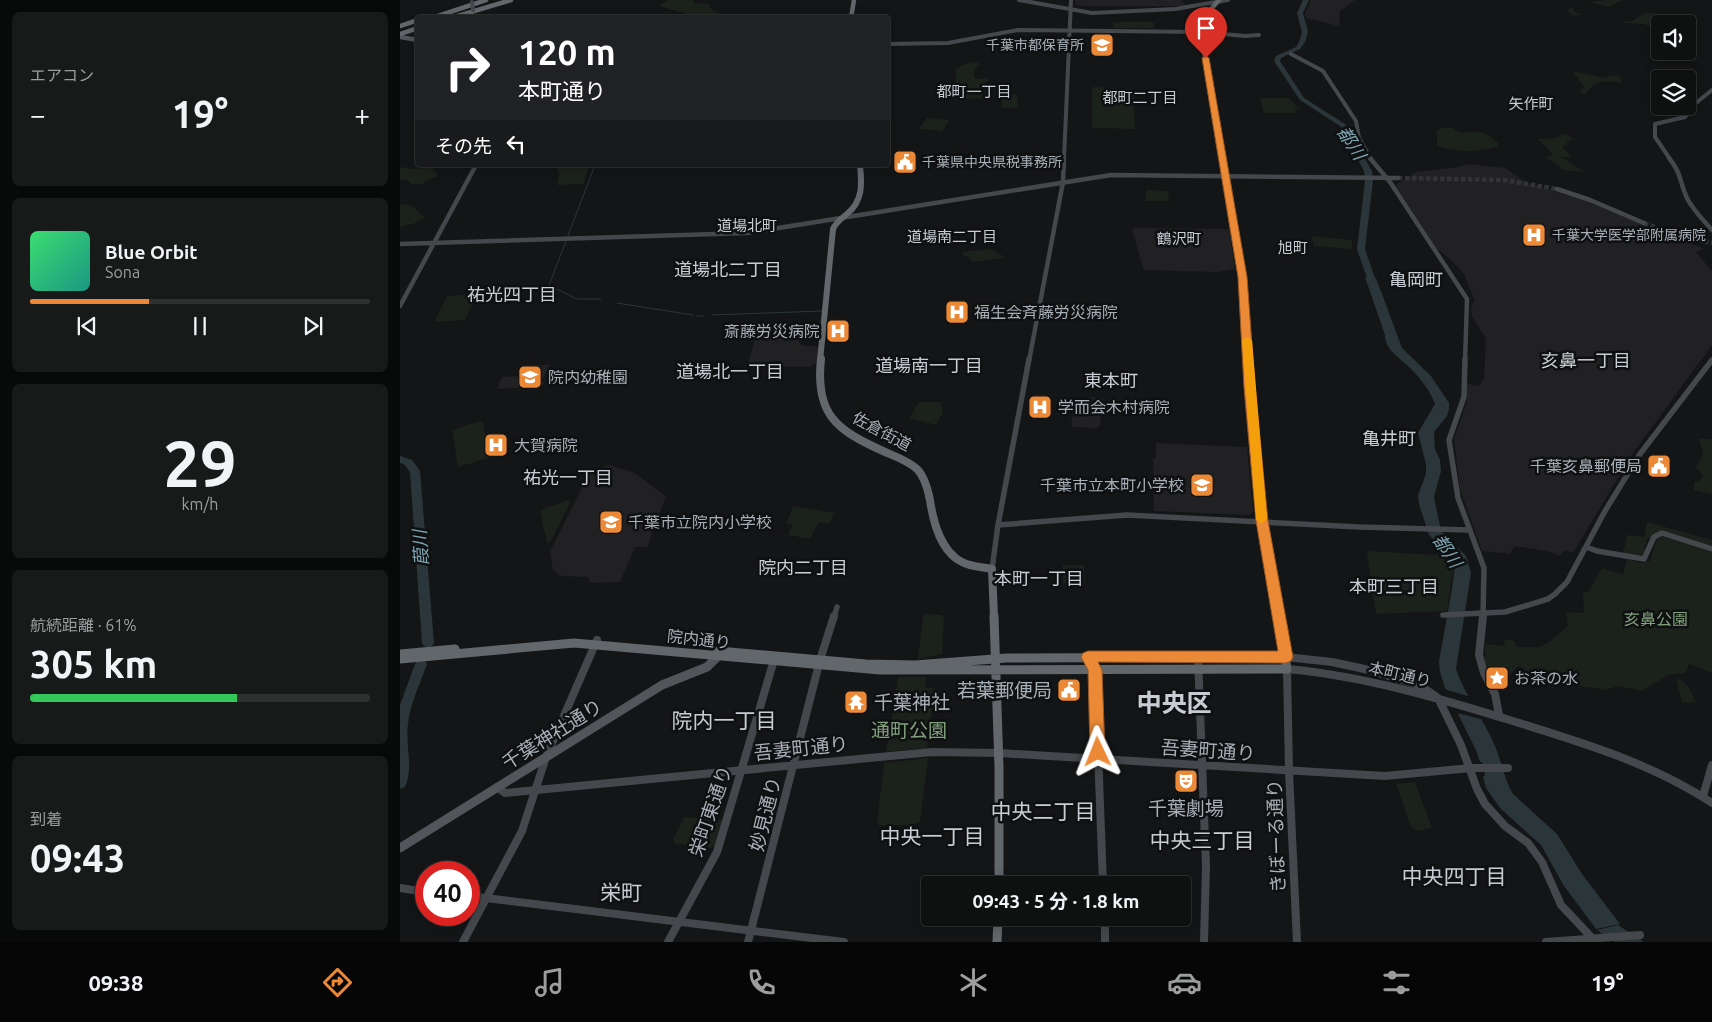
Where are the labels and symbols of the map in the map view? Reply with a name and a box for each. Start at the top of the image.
pin [1185,7,1227,58]
school or university icon: 千葉市都保育所 [1089,32,1115,58]
place label: 千葉市都保育所 [986,37,1084,53]
district label: 都町一丁目 [936,83,1012,100]
district label: 都町二丁目 [1102,89,1178,106]
district label: 矢作町 [1508,95,1554,112]
water label: 都川 [1334,122,1371,165]
public building icon: 千葉県中央県税事務所 [892,149,918,175]
place label: 千葉県中央県税事務所 [922,154,1062,170]
district label: 道場北町 [717,217,777,234]
hospital icon: 千葉大学医学部附属病院 [1521,222,1547,248]
place label: 千葉大学医学部附属病院 [1552,227,1706,243]
district label: 道場南二丁目 [907,228,997,245]
district label: 鶴沢町 [1156,230,1202,247]
district label: 旭町 [1278,239,1308,256]
district label: 道場北二丁目 [674,259,782,279]
district label: 亀岡町 [1389,269,1443,289]
district label: 祐光四丁目 [467,284,557,304]
hospital icon: 福生会斉藤労災病院 [944,299,970,325]
place label: 福生会斉藤労災病院 [974,303,1118,321]
hospital icon: 斎藤労災病院 [825,318,851,344]
place label: 斎藤労災病院 [724,322,820,340]
district label: 亥鼻一丁目 [1541,350,1631,370]
district label: 道場南一丁目 [875,355,983,375]
district label: 道場北一丁目 [676,361,784,381]
school or university icon: 院内幼稚園 [517,364,543,390]
place label: 院内幼稚園 [548,368,628,386]
district label: 東本町 [1084,370,1138,390]
hospital icon: 学而会木村病院 [1027,394,1053,420]
place label: 学而会木村病院 [1058,398,1170,416]
street label: 佐倉街道 [850,408,914,454]
district label: 亀井町 [1362,428,1416,448]
hospital icon: 大賀病院 [483,432,509,458]
place label: 大賀病院 [514,436,578,454]
public building icon: 千葉亥鼻郵便局 [1646,453,1672,479]
place label: 千葉亥鼻郵便局 [1530,457,1642,475]
district label: 祐光一丁目 [523,467,613,487]
school or university icon: 千葉市立本町小学校 [1189,472,1215,498]
place label: 千葉市立本町小学校 [1040,476,1184,494]
school or university icon: 千葉市立院内小学校 [598,509,624,535]
place label: 千葉市立院内小学校 [628,513,772,531]
water label: 葭川 [409,527,431,567]
water label: 都川 [1429,530,1467,573]
district label: 院内二丁目 [758,557,848,577]
district label: 本町一丁目 [994,568,1084,588]
district label: 本町三丁目 [1349,576,1439,596]
park label: 亥鼻公園 [1624,610,1688,628]
street label: 院内通り [666,627,732,651]
street label: 本町通り [1367,658,1433,690]
place icon: お茶の水 [1484,665,1510,691]
place label: お茶の水 [1514,669,1578,687]
public building icon: 若葉郵便局 [1056,677,1082,703]
place label: 若葉郵便局 [957,679,1052,701]
temple icon: 千葉神社 [843,689,869,715]
district label: 中央区 [1136,689,1212,717]
place label: 千葉神社 [874,691,950,713]
street label: 千葉神社通り [498,694,606,774]
district label: 院内一丁目 [672,708,777,732]
park label: 通町公園 [871,719,947,741]
position arrow [1071,725,1123,777]
street label: 吾妻町通り [753,732,849,764]
street label: 吾妻町通り [1160,736,1256,764]
street label: 栄町東通り [684,762,736,860]
theatre icon: 千葉劇場 [1173,768,1199,794]
street label: 妙見通り [745,774,785,854]
street label: きぼーる通り [1263,779,1289,893]
place label: 千葉劇場 [1148,797,1224,819]
district label: 中央二丁目 [991,799,1096,823]
district label: 中央一丁目 [880,824,985,848]
district label: 中央三丁目 [1150,828,1255,852]
speed limit sign: 40 [415,861,480,926]
district label: 中央四丁目 [1402,864,1507,888]
district label: 栄町 [600,880,642,904]

